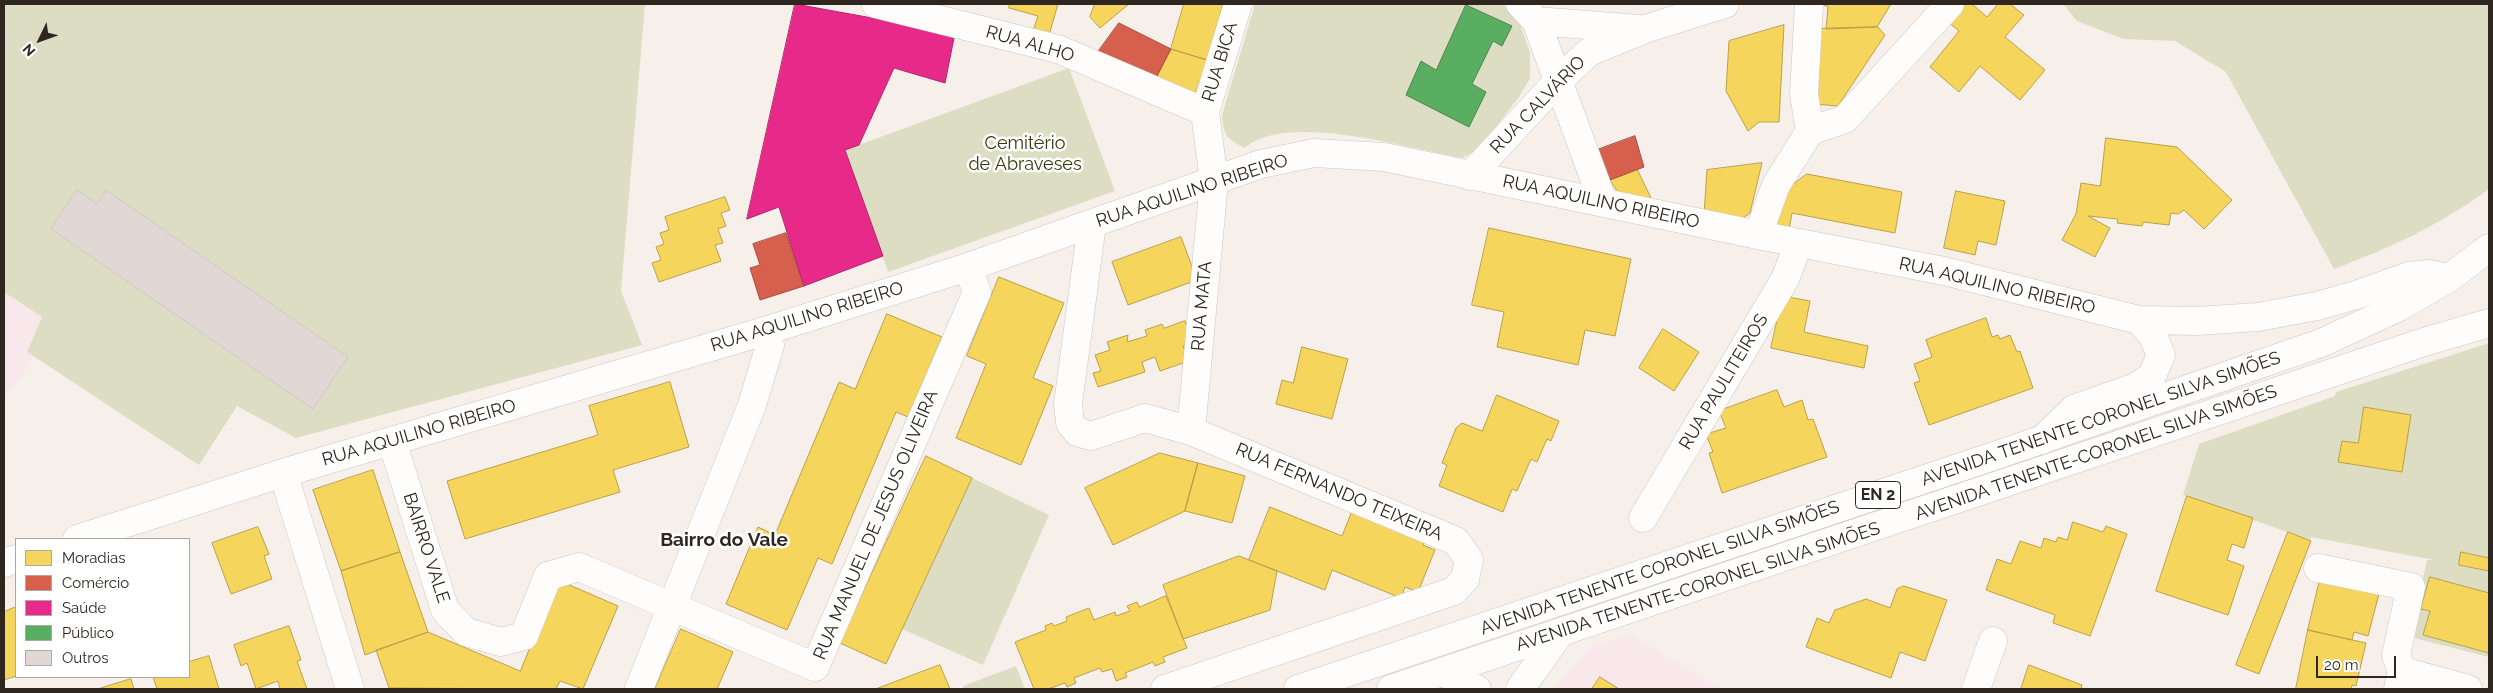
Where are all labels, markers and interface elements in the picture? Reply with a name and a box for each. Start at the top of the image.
north arrow [15,15,65,65]
street label: RUA BICA [1198,19,1242,105]
street label: RUA ALHO [983,21,1077,67]
text: N [19,41,38,59]
street label: RUA CALVÁRIO [1486,52,1590,158]
park label: Cemitério de Abraveses [968,133,1082,176]
street label: RUA AQUILINO RIBEIRO [1093,150,1291,232]
street label: RUA AQUILINO RIBEIRO [1501,171,1701,233]
street label: RUA AQUILINO RIBEIRO [1897,253,2097,319]
street label: RUA MATA [1187,260,1217,352]
street label: RUA AQUILINO RIBEIRO [708,277,906,357]
street label: RUA PAULITEIROS [1675,310,1773,454]
street label: AVENIDA TENENTE CORONEL SILVA SIMÕES [1919,347,2283,491]
street label: AVENIDA TENENTE-CORONEL SILVA SIMÕES [1912,381,2280,525]
street label: RUA MANUEL DE JESUS OLIVEIRA [809,387,943,663]
street label: RUA AQUILINO RIBEIRO [320,395,518,471]
street label: RUA FERNANDO TEIXEIRA [1232,439,1446,545]
road number: EN 2 [1856,482,1900,508]
street label: BAIRRO VALE [398,490,454,606]
street label: AVENIDA TENENTE CORONEL SILVA SIMÕES [1478,496,1842,640]
street label: AVENIDA TENENTE-CORONEL SILVA SIMÕES [1513,518,1883,656]
district label: Bairro do Vale [660,529,788,551]
legend [15,538,190,678]
text: Moradias [62,549,125,567]
text: Comércio [62,574,129,592]
text: Saúde [62,599,106,617]
text: Público [62,624,114,642]
scale bar [2318,646,2398,678]
text: Outros [62,649,108,667]
text: 20 m [2324,656,2359,674]

